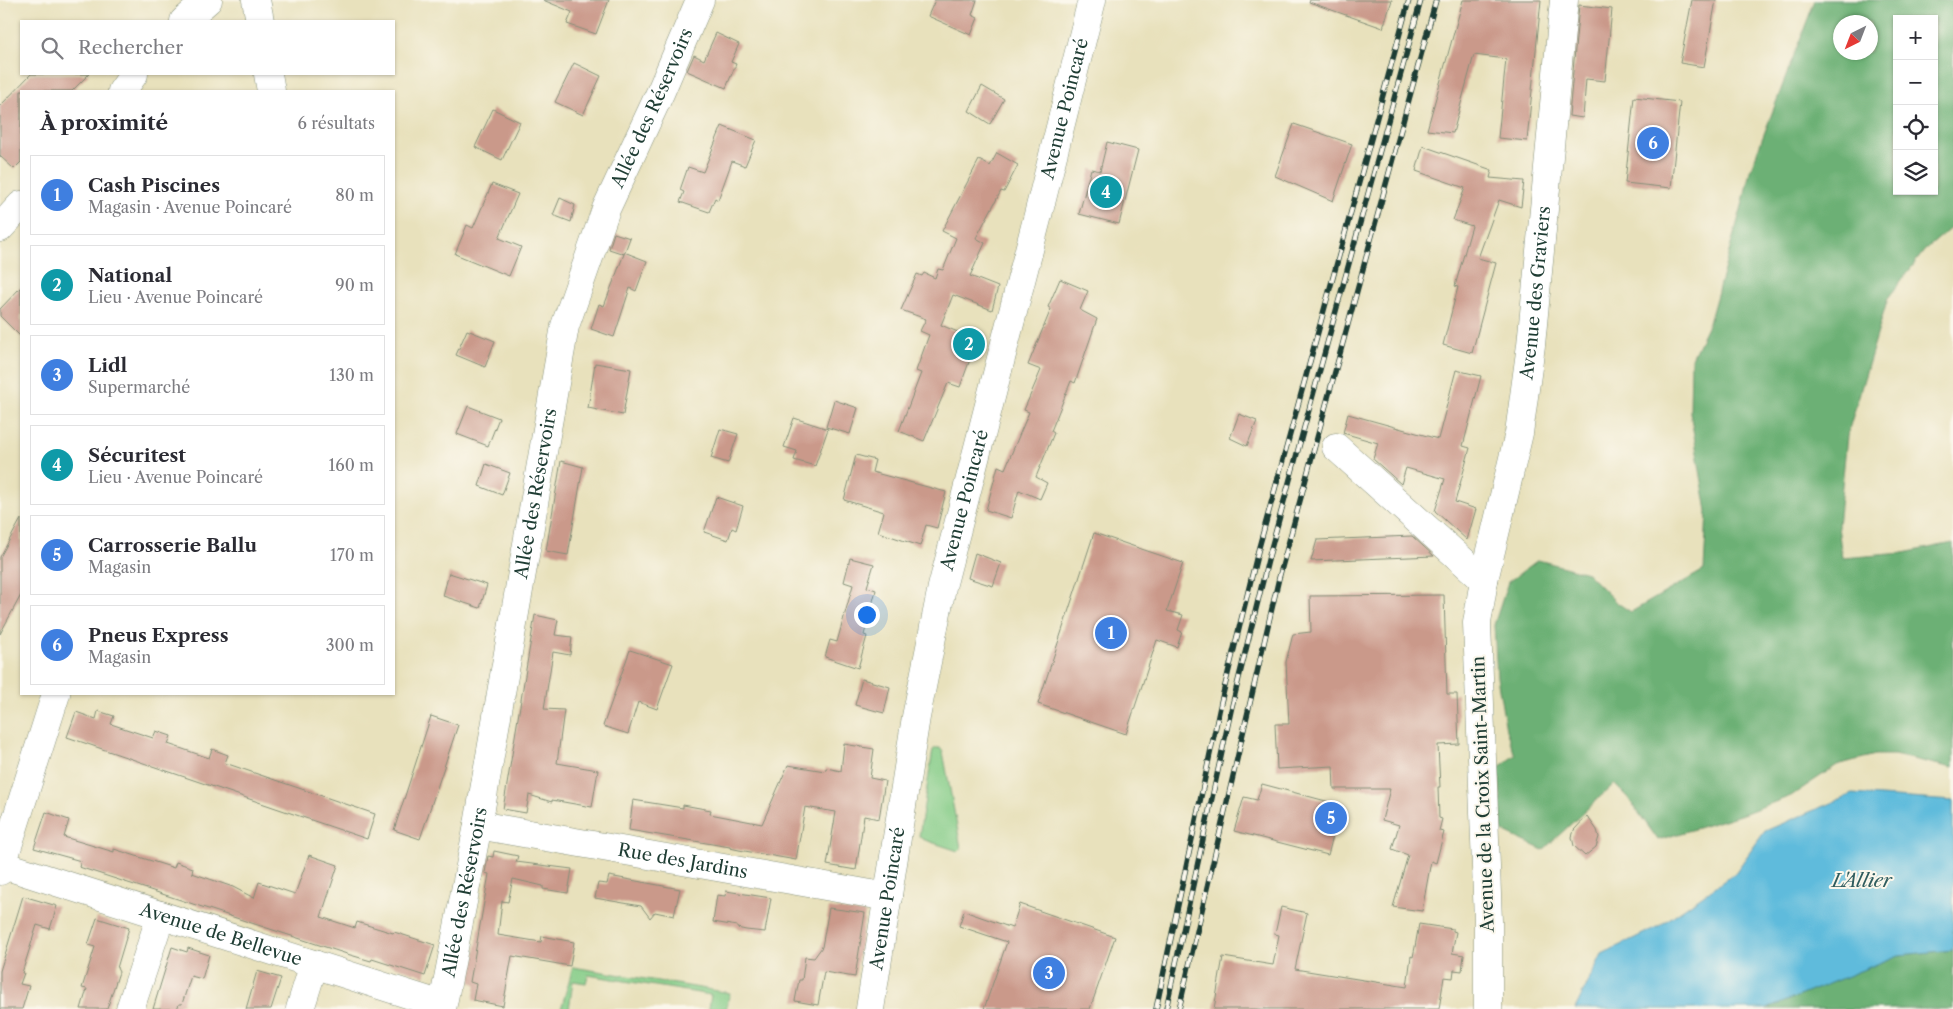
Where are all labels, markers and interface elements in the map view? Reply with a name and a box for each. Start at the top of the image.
north arrow [1833,15,1878,60]
map controls [1893,15,1938,195]
button: + [1893,15,1938,60]
search box [20,20,395,75]
street label: Allée des Réservoirs [606,25,698,192]
icon: search [38,34,66,62]
text: Rechercher [78,36,183,59]
street label: Avenue Poincaré [1036,36,1093,182]
button: − [1893,60,1938,105]
button: locate [1893,105,1938,150]
text: À proximité [40,110,168,135]
text: 6 résultats [298,113,375,133]
pin: 6 [1637,124,1669,162]
button: layers [1893,150,1938,195]
pin: 4 [1090,173,1122,211]
text: Cash Piscines [88,174,220,197]
text: 1 [53,185,61,205]
text: 80 m [335,185,374,205]
text: Magasin · Avenue Poincaré [88,197,292,217]
street label: Avenue des Graviers [1515,205,1555,382]
text: National [88,264,172,287]
text: 2 [52,275,62,295]
text: 90 m [335,275,374,295]
text: Lieu · Avenue Poincaré [88,287,263,307]
pin: 2 [953,325,985,363]
text: Lidl [88,354,127,377]
text: 3 [52,365,62,385]
text: 130 m [329,365,374,385]
text: Supermarché [88,377,190,397]
street label: Allée des Réservoirs [510,407,561,581]
street label: Avenue Poincaré [935,427,993,574]
text: Sécuritest [88,444,186,467]
text: 4 [52,455,62,475]
text: 160 m [329,455,374,475]
text: Lieu · Avenue Poincaré [88,467,263,487]
text: Carrosserie Ballu [88,534,257,557]
text: 5 [53,545,61,565]
text: 170 m [330,545,374,565]
text: Magasin [88,557,151,577]
your location [854,602,880,628]
pin: 1 [1095,614,1127,652]
text: Pneus Express [88,624,228,647]
text: 6 [52,635,62,655]
text: 300 m [326,635,374,655]
text: Magasin [88,647,151,667]
street label: Avenue de la Croix Saint-Martin [1467,655,1499,934]
pin: 5 [1315,799,1347,837]
street label: Allée des Réservoirs [437,806,492,980]
street label: Avenue Poincaré [865,825,910,972]
street label: Rue des Jardins [616,839,750,883]
water label: L'Allier [1830,869,1893,892]
street label: Avenue de Bellevue [136,898,305,971]
pin: 3 [1033,954,1065,992]

